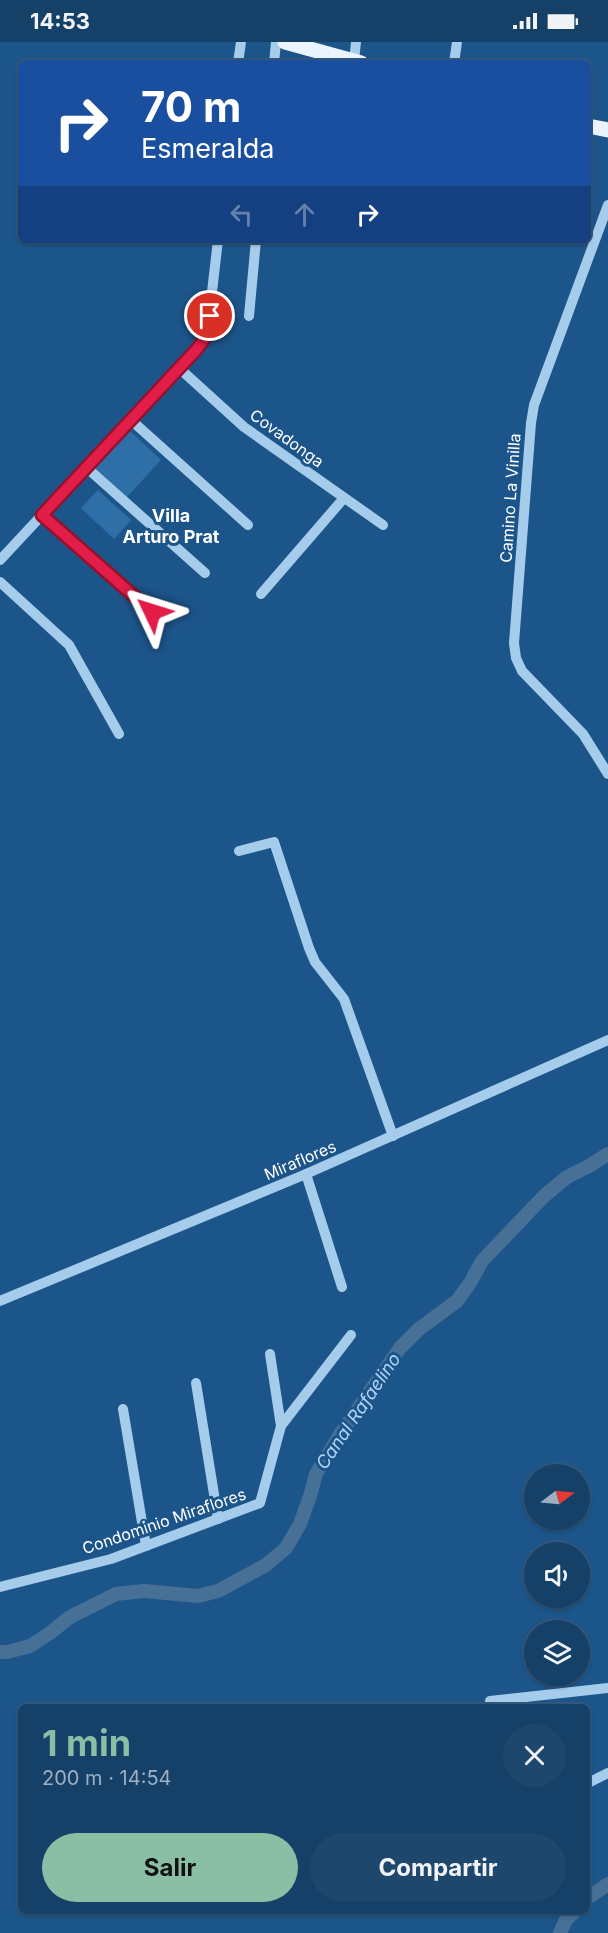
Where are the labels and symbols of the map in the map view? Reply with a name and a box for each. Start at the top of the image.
pin [184,290,235,341]
street label: Covadonga [246,404,328,472]
street label: Camino La Vinilla [496,433,524,563]
district label: Villa Arturo Prat [123,505,220,547]
position arrow [120,580,184,644]
street label: Miraflores [261,1136,339,1184]
water label: Canal Rafaelino [311,1349,405,1473]
north arrow [524,1464,590,1530]
street label: Condominio Miraflores [80,1484,248,1558]

